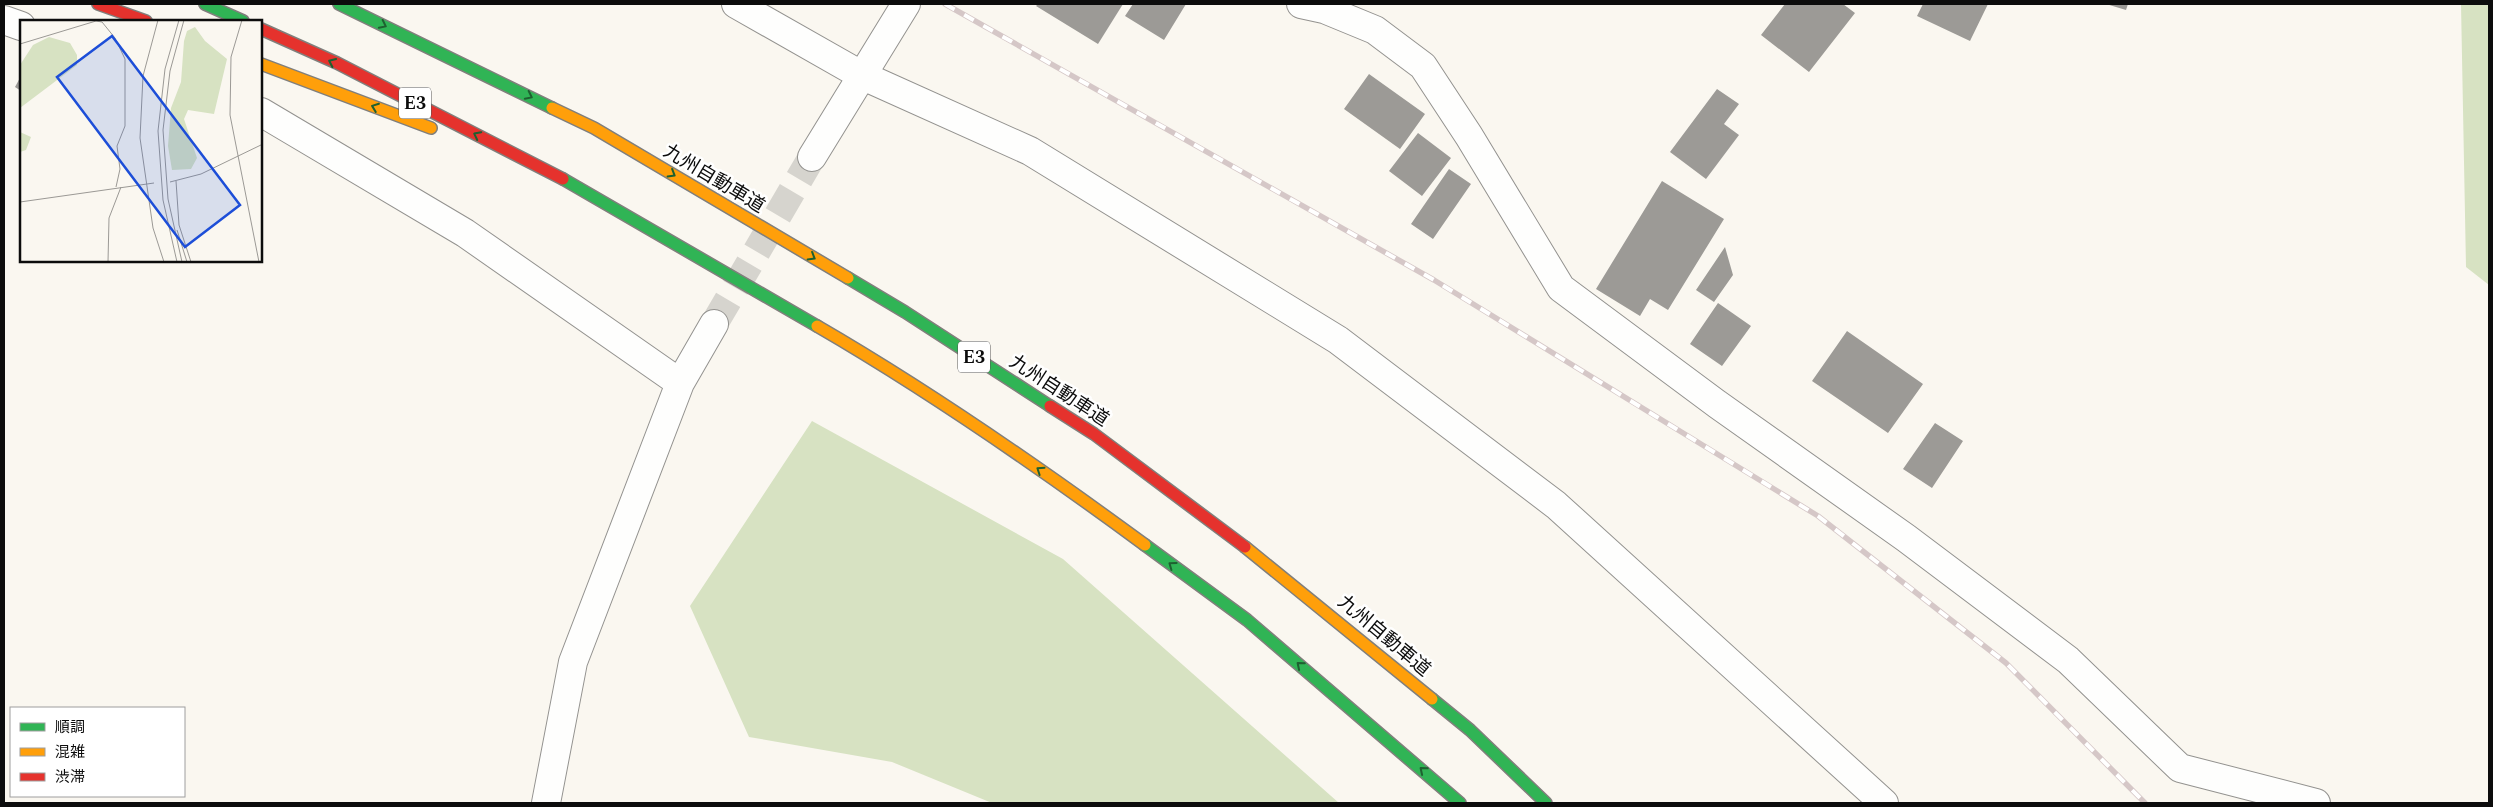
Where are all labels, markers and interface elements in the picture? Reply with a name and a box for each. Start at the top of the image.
one-way arrow [378,19,387,29]
inset map [20,20,262,262]
one-way arrow [328,57,337,68]
road number: E3 [399,88,431,119]
one-way arrow [524,90,533,101]
one-way arrow [371,103,380,113]
one-way arrow [474,131,483,141]
street label: 九州自動車道 [658,137,770,221]
one-way arrow [666,168,675,178]
one-way arrow [806,250,815,260]
road number: E3 [958,342,990,372]
street label: 九州自動車道 [1003,348,1115,434]
one-way arrow [1036,467,1046,476]
one-way arrow [1168,562,1178,571]
street label: 九州自動車道 [1331,588,1437,684]
one-way arrow [1296,662,1305,671]
legend [10,707,185,797]
text: 順調 [55,716,85,739]
text: 混雑 [55,741,85,764]
text: 渋滞 [55,766,85,789]
one-way arrow [1420,767,1429,776]

